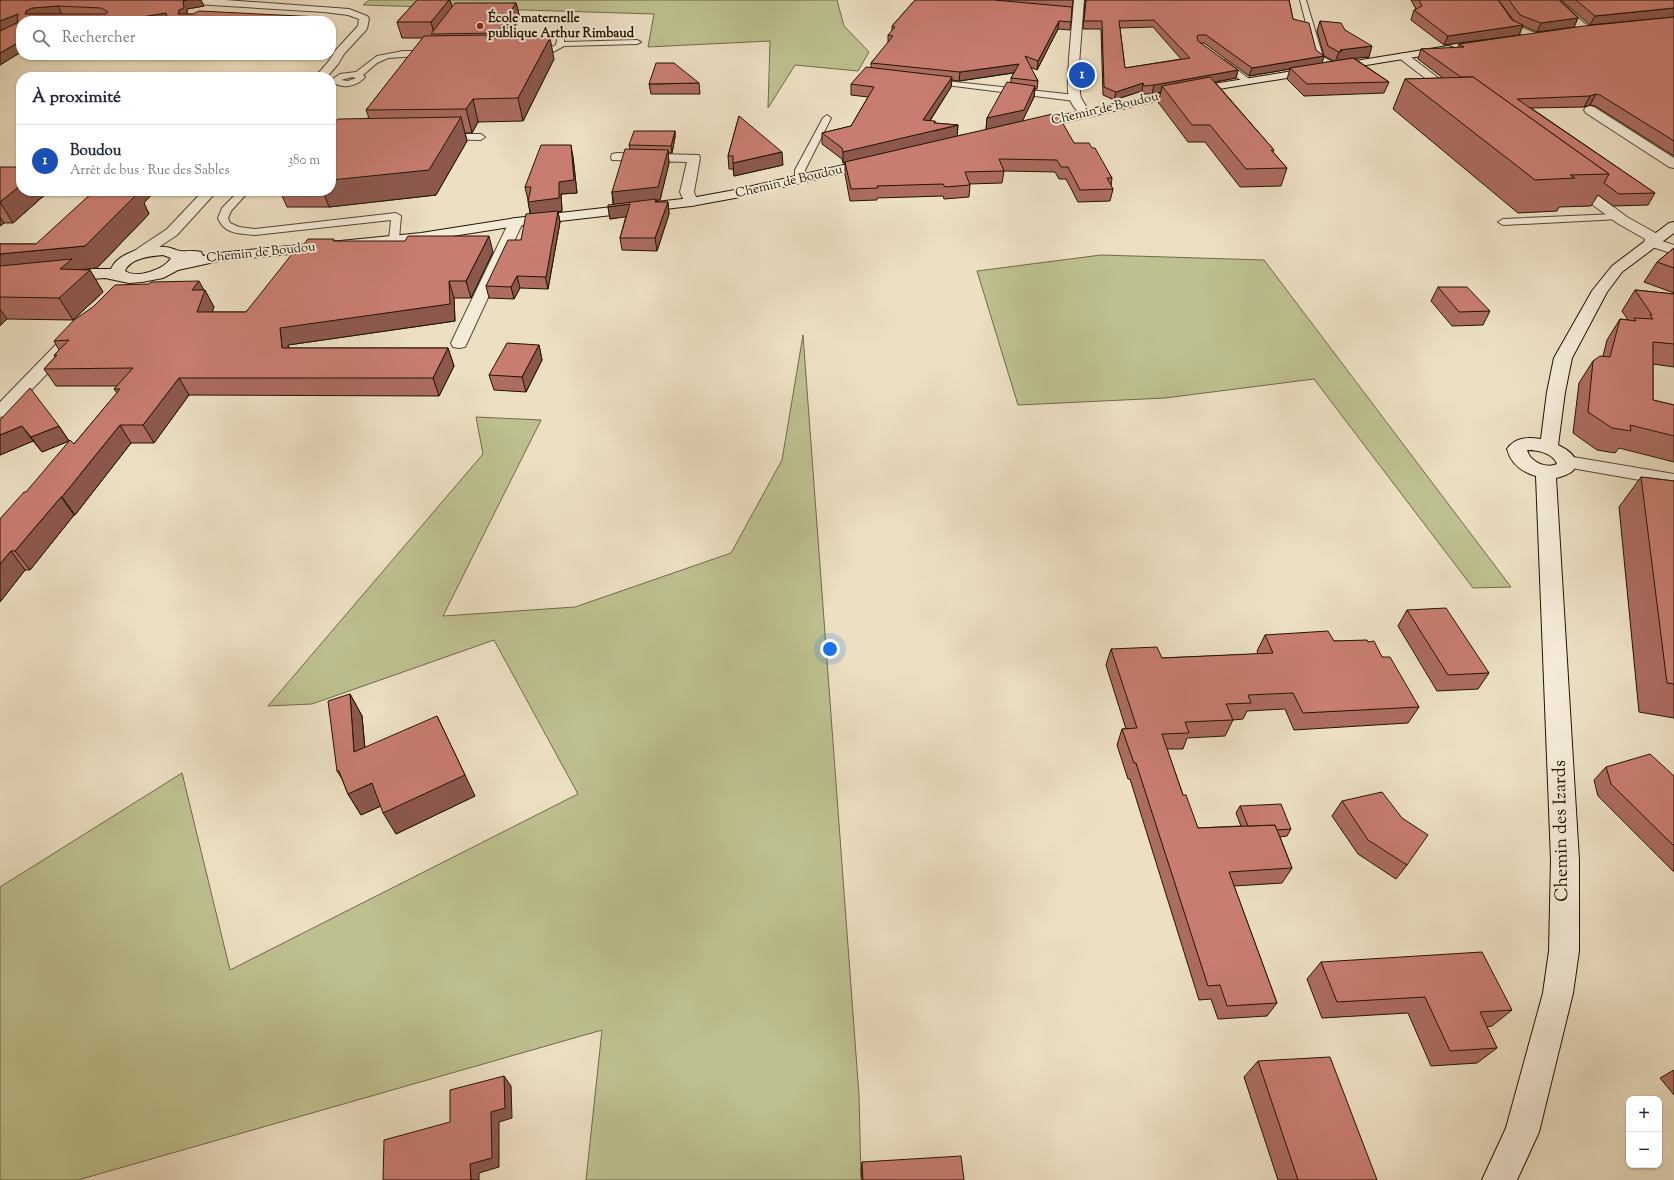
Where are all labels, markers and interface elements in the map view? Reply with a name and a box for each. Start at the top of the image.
place label: École maternelle publique Arthur Rimbaud [488,8,635,43]
search box [16,16,336,60]
marker: École maternelle publique Arthur Rimbaud [475,21,485,31]
icon: search [30,27,52,49]
text: Rechercher [62,28,135,49]
pin: 1 [1069,60,1095,90]
text: À proximité [32,86,121,110]
street label: Chemin de Boudou [1050,88,1161,130]
text: Boudou [70,141,121,162]
text: 1 [43,152,47,170]
text: 380 m [288,152,320,170]
street label: Chemin de Boudou [734,161,845,203]
text: Arrêt de bus · Rue des Sables [70,162,230,180]
street label: Chemin de Boudou [206,238,317,268]
your location [820,639,840,659]
street label: Chemin des Izards [1548,760,1576,902]
map controls [1626,1096,1662,1168]
button: + [1626,1096,1662,1132]
button: − [1626,1132,1662,1168]

